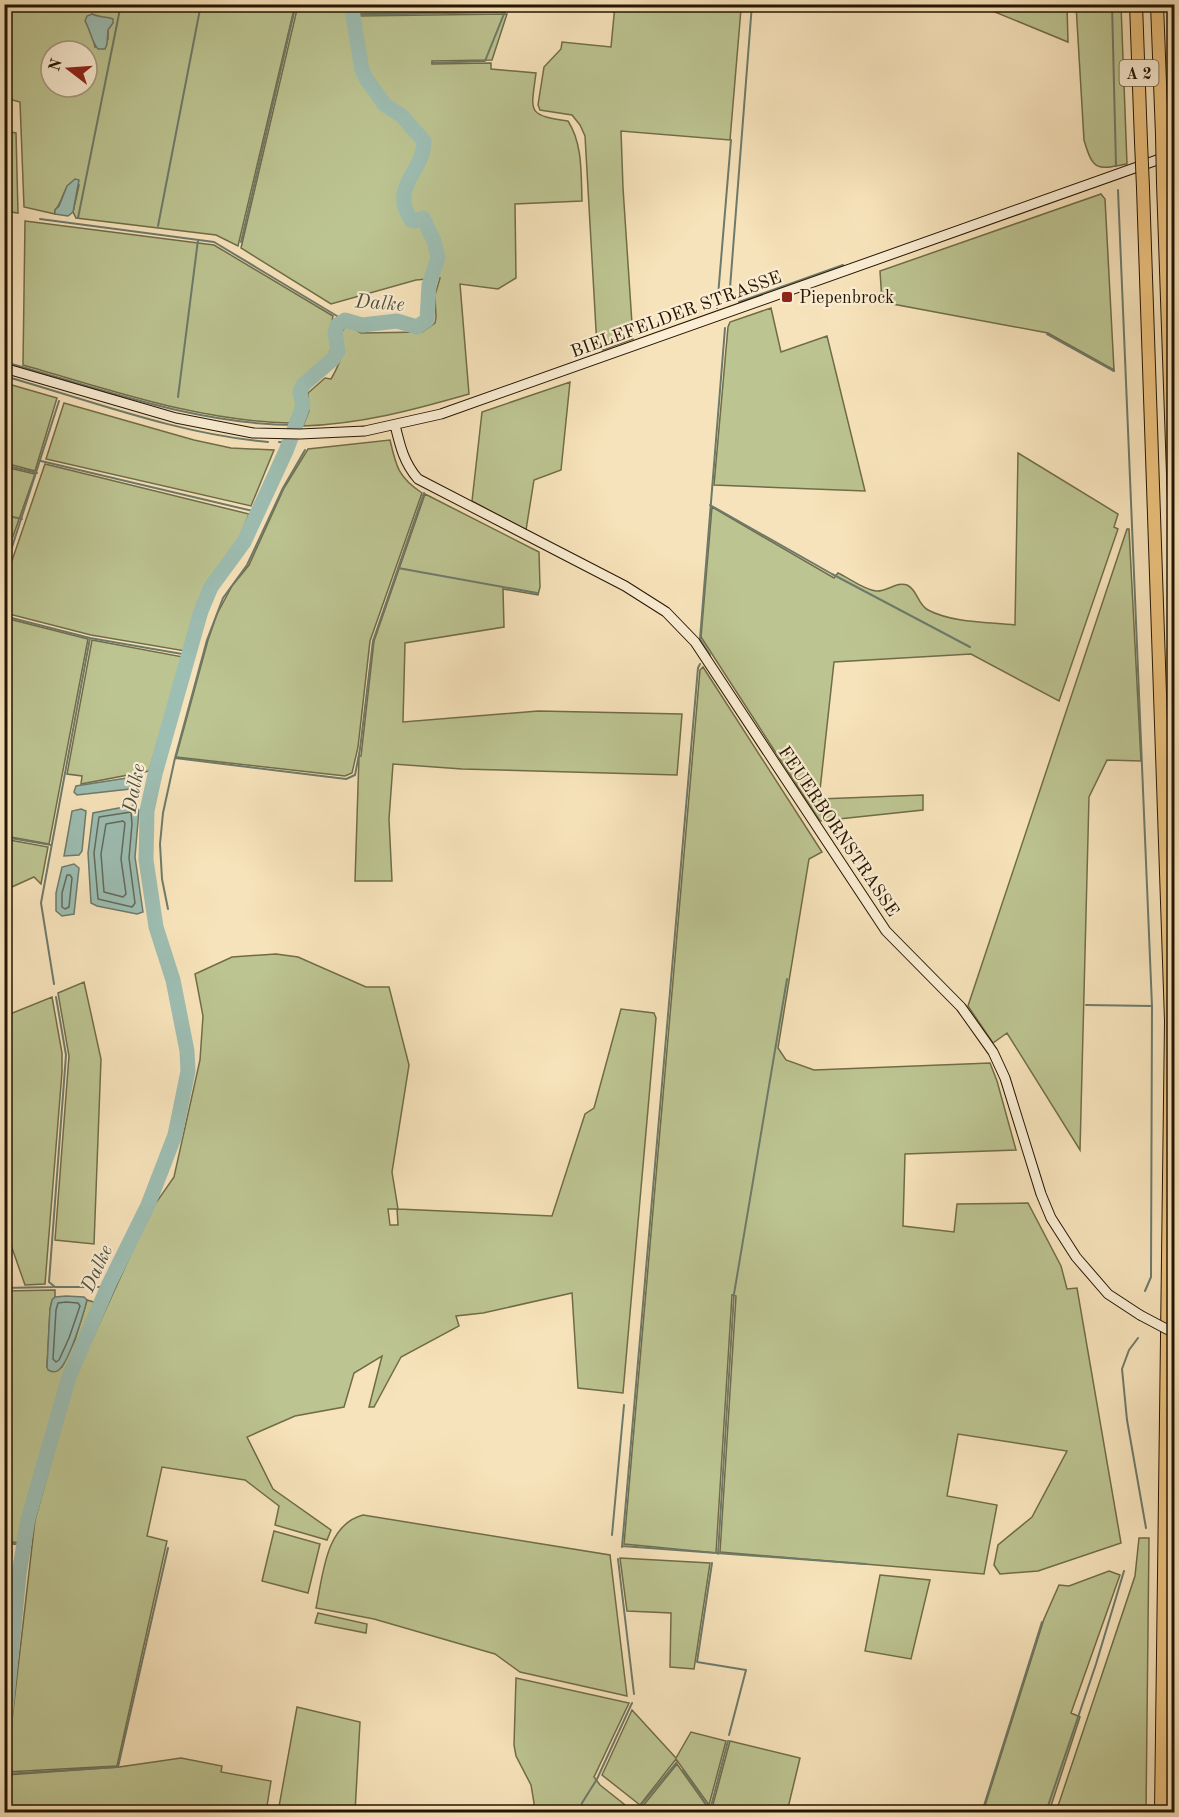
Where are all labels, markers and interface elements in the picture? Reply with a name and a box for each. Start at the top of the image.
north arrow [39,39,99,99]
text: N [47,56,66,73]
road number: A 2 [1120,60,1158,86]
street label: BIELEFELDER STRASSE [569,268,784,362]
place label: Piepenbrock [799,289,894,307]
marker: Piepenbrock [780,290,794,304]
water label: Dalke [353,292,405,316]
street label: FEUERBORNSTRASSE [774,743,902,920]
water label: Dalke [120,762,150,816]
water label: Dalke [78,1242,117,1296]

